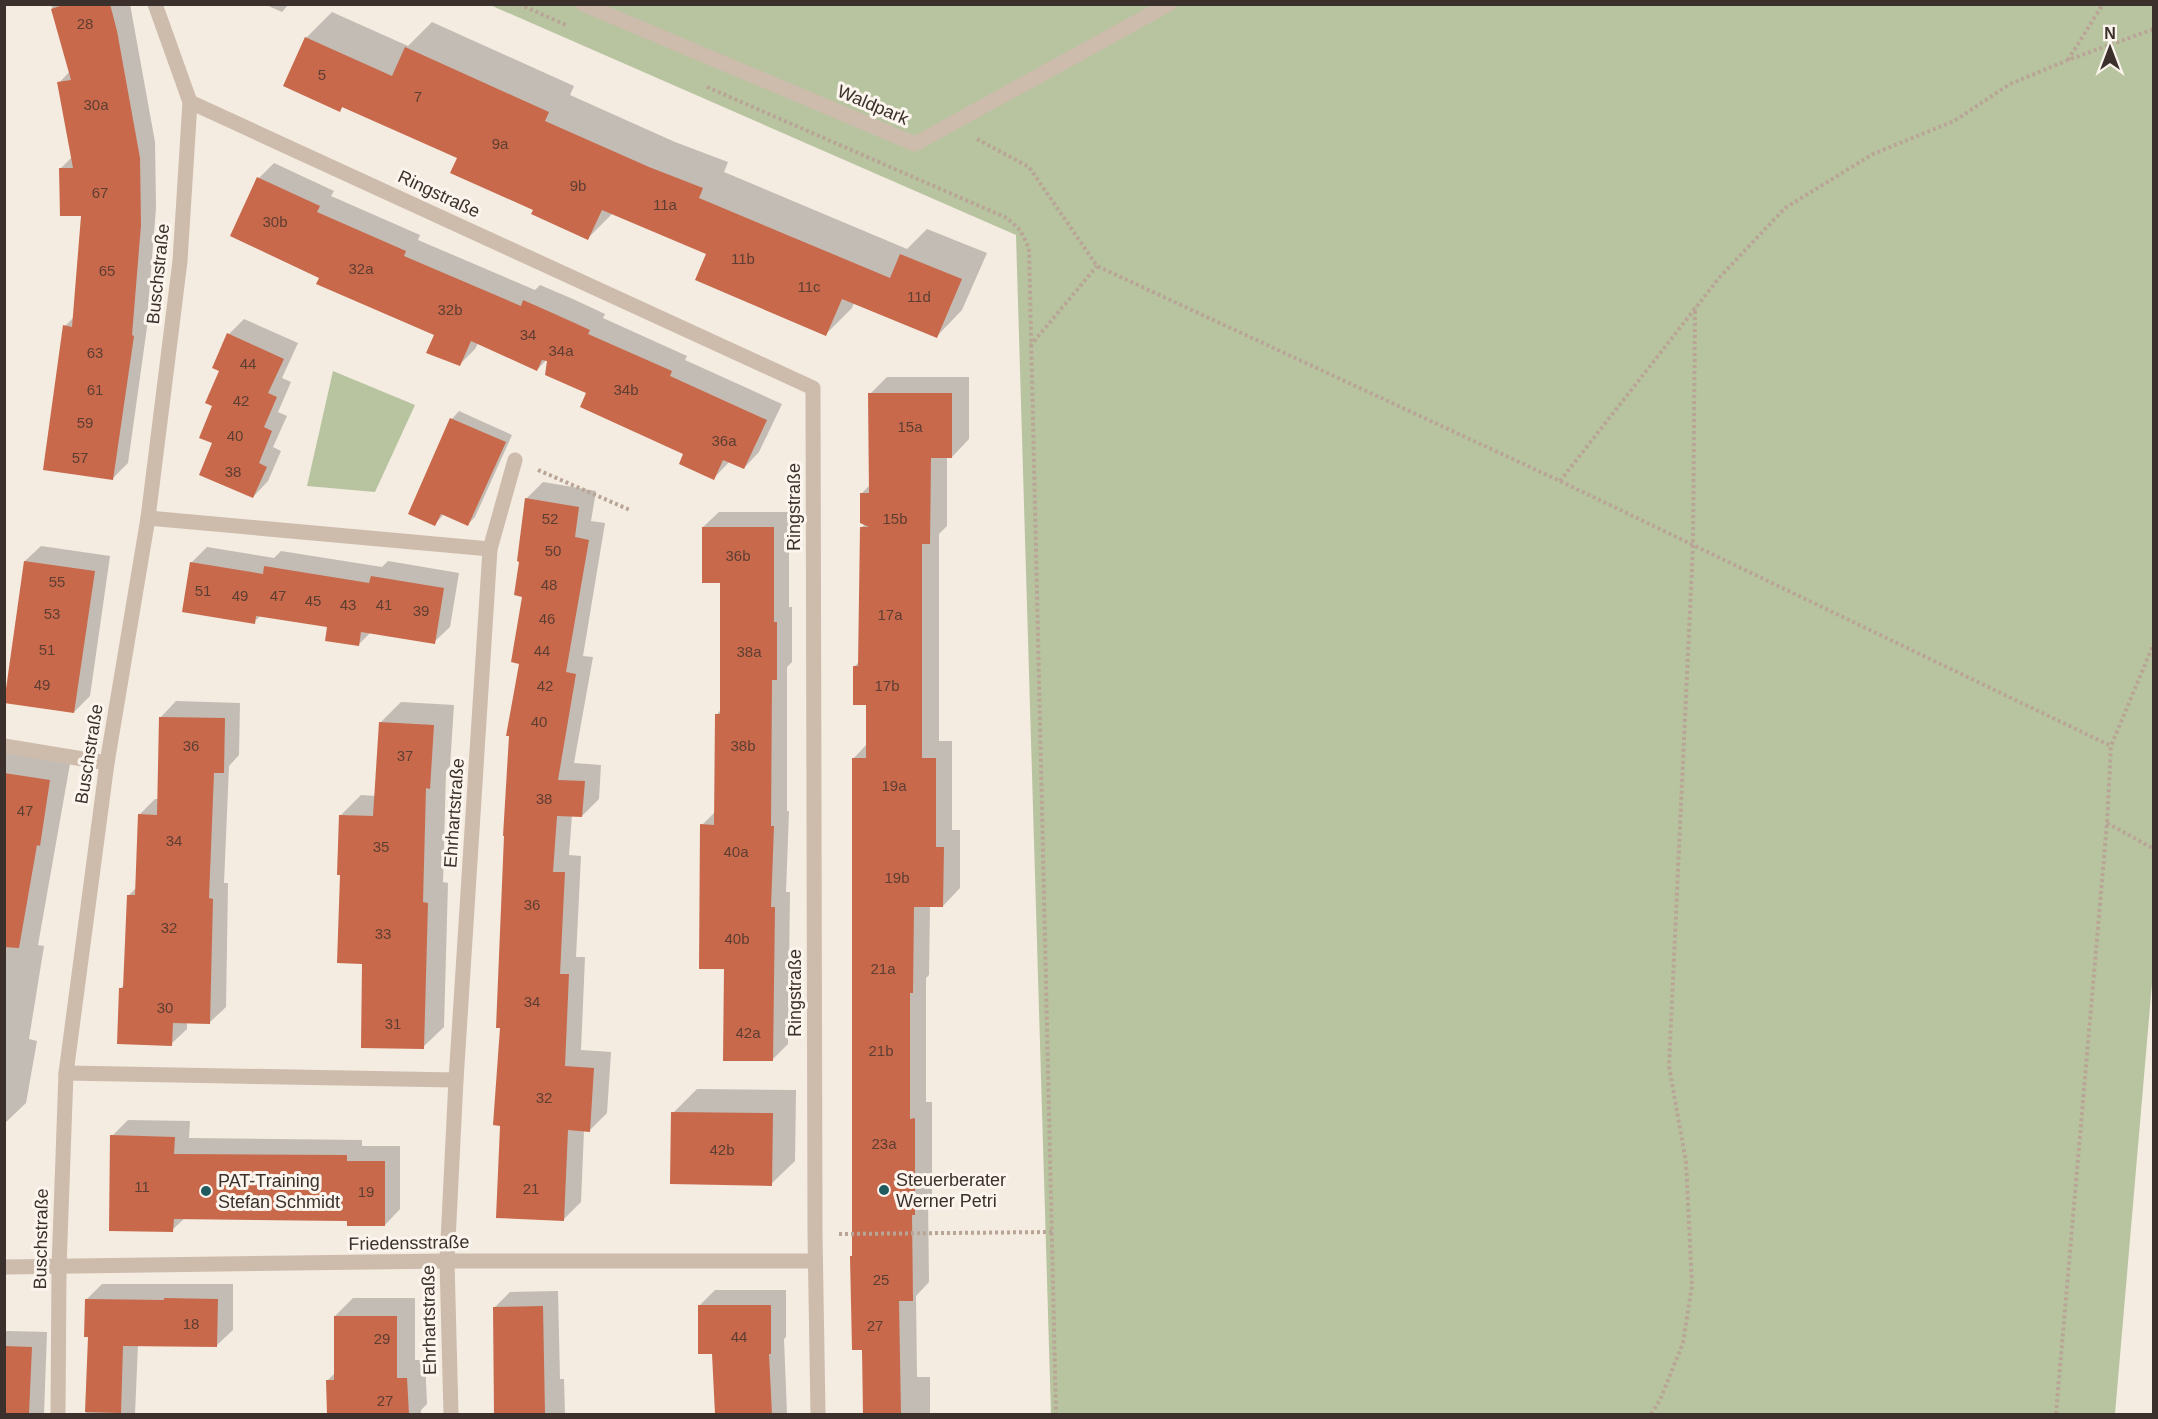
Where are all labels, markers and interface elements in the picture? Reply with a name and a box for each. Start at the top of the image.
house number: 28 [77,15,93,32]
north arrow [2080,18,2140,78]
text: N [2104,25,2116,42]
house number: 5 [318,66,326,83]
street label: Waldpark [834,81,913,129]
house number: 7 [414,88,422,105]
house number: 30a [83,96,109,113]
house number: 9a [492,135,509,152]
street label: Ringstraße [395,166,483,222]
house number: 9b [570,177,586,194]
house number: 67 [92,184,108,201]
house number: 11a [653,196,678,213]
house number: 30b [262,213,288,230]
street label: Buschstraße [143,223,173,325]
house number: 11b [731,250,755,267]
house number: 32a [348,260,374,277]
house number: 65 [99,262,115,279]
house number: 11c [797,278,821,295]
house number: 11d [907,288,931,305]
house number: 32b [437,301,463,318]
house number: 34 [520,326,536,343]
house number: 34a [548,342,574,359]
house number: 63 [87,344,103,361]
house number: 44 [240,355,256,372]
house number: 61 [87,381,103,398]
house number: 34b [613,381,639,398]
house number: 42 [233,392,249,409]
house number: 59 [77,414,93,431]
house number: 15a [897,418,923,435]
house number: 40 [227,427,243,444]
house number: 36a [711,432,737,449]
house number: 57 [72,449,88,466]
house number: 38 [225,463,241,480]
street label: Ringstraße [784,463,804,551]
house number: 52 [542,510,558,527]
house number: 15b [882,510,908,527]
house number: 50 [545,542,561,559]
house number: 36b [725,547,751,564]
house number: 55 [49,573,65,590]
house number: 48 [541,576,557,593]
house number: 51 [195,582,211,599]
house number: 49 [232,587,248,604]
house number: 47 [270,587,286,604]
house number: 45 [305,592,321,609]
house number: 43 [340,596,356,613]
house number: 41 [376,596,392,613]
house number: 39 [413,602,429,619]
house number: 53 [44,605,60,622]
house number: 17a [877,606,903,623]
house number: 46 [539,610,555,627]
house number: 51 [39,641,55,658]
house number: 44 [534,642,550,659]
house number: 38a [736,643,762,660]
house number: 49 [34,676,50,693]
house number: 42 [537,677,553,694]
house number: 17b [874,677,900,694]
street label: Buschstraße [71,703,107,805]
house number: 40 [531,713,547,730]
house number: 36 [183,737,199,754]
house number: 38b [730,737,756,754]
house number: 37 [397,747,413,764]
street label: Ehrhartstraße [440,757,468,869]
house number: 19a [881,777,907,794]
house number: 38 [536,790,552,807]
house number: 47 [17,802,33,819]
house number: 34 [166,832,182,849]
house number: 35 [373,838,389,855]
house number: 40a [723,843,749,860]
house number: 19b [884,869,910,886]
house number: 36 [524,896,540,913]
house number: 32 [161,919,177,936]
house number: 33 [375,925,391,942]
house number: 40b [724,930,750,947]
street label: Ringstraße [785,949,805,1037]
house number: 21a [870,960,896,977]
house number: 34 [524,993,540,1010]
house number: 30 [157,999,173,1016]
house number: 31 [385,1015,401,1032]
house number: 42a [735,1024,761,1041]
house number: 21b [868,1042,894,1059]
house number: 32 [536,1089,552,1106]
house number: 23a [871,1135,897,1152]
house number: 42b [709,1141,735,1158]
place label: Steuerberater Werner Petri [896,1170,1006,1211]
place label: PAT-Training Stefan Schmidt [218,1171,340,1212]
house number: 11 [134,1178,150,1195]
house number: 21 [523,1180,539,1197]
house number: 19 [358,1183,374,1200]
marker: Steuerberater Werner Petri [877,1183,891,1197]
marker: PAT-Training Stefan Schmidt [199,1184,213,1198]
street label: Buschstraße [30,1188,52,1290]
street label: Friedensstraße [348,1232,470,1254]
street label: Ehrhartstraße [418,1265,440,1375]
house number: 25 [873,1271,889,1288]
house number: 18 [183,1315,199,1332]
house number: 27 [867,1317,883,1334]
house number: 44 [731,1328,747,1345]
house number: 29 [374,1330,390,1347]
house number: 27 [377,1392,393,1409]

